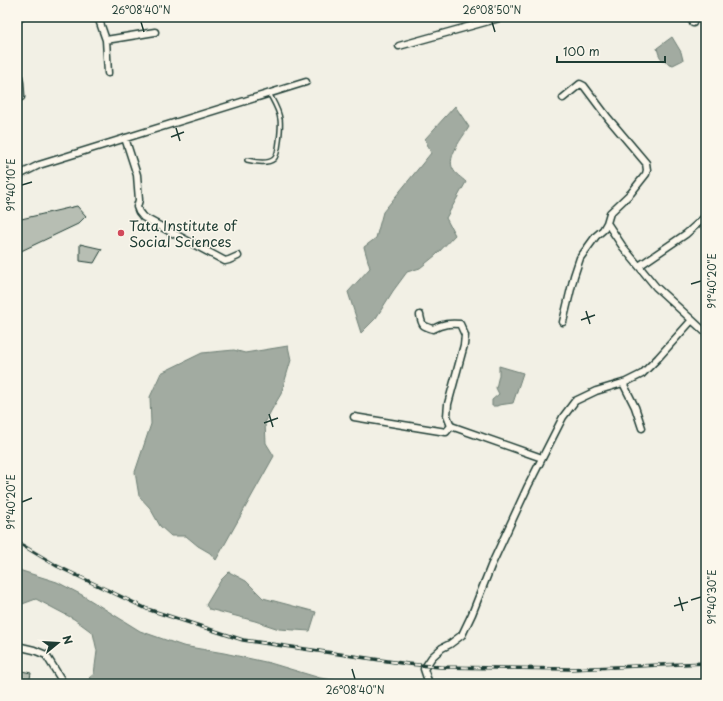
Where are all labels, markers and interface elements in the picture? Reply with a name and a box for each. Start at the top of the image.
text: 26°08'40"N [111,2,171,17]
text: 26°08'50"N [463,2,522,17]
scale bar [557,38,665,64]
text: 100 m [563,42,600,60]
text: 91°40'10"E [3,159,18,211]
place label: Tata Institute of Social Sciences [129,215,238,252]
marker: Tata Institute of Social Sciences [116,228,126,238]
text: 91°40'20"E [704,253,719,309]
text: 91°40'20"E [3,474,18,530]
text: 91°40'30"E [704,569,719,625]
north arrow [38,623,78,663]
text: N [59,633,78,647]
text: 26°08'40"N [325,682,385,697]

